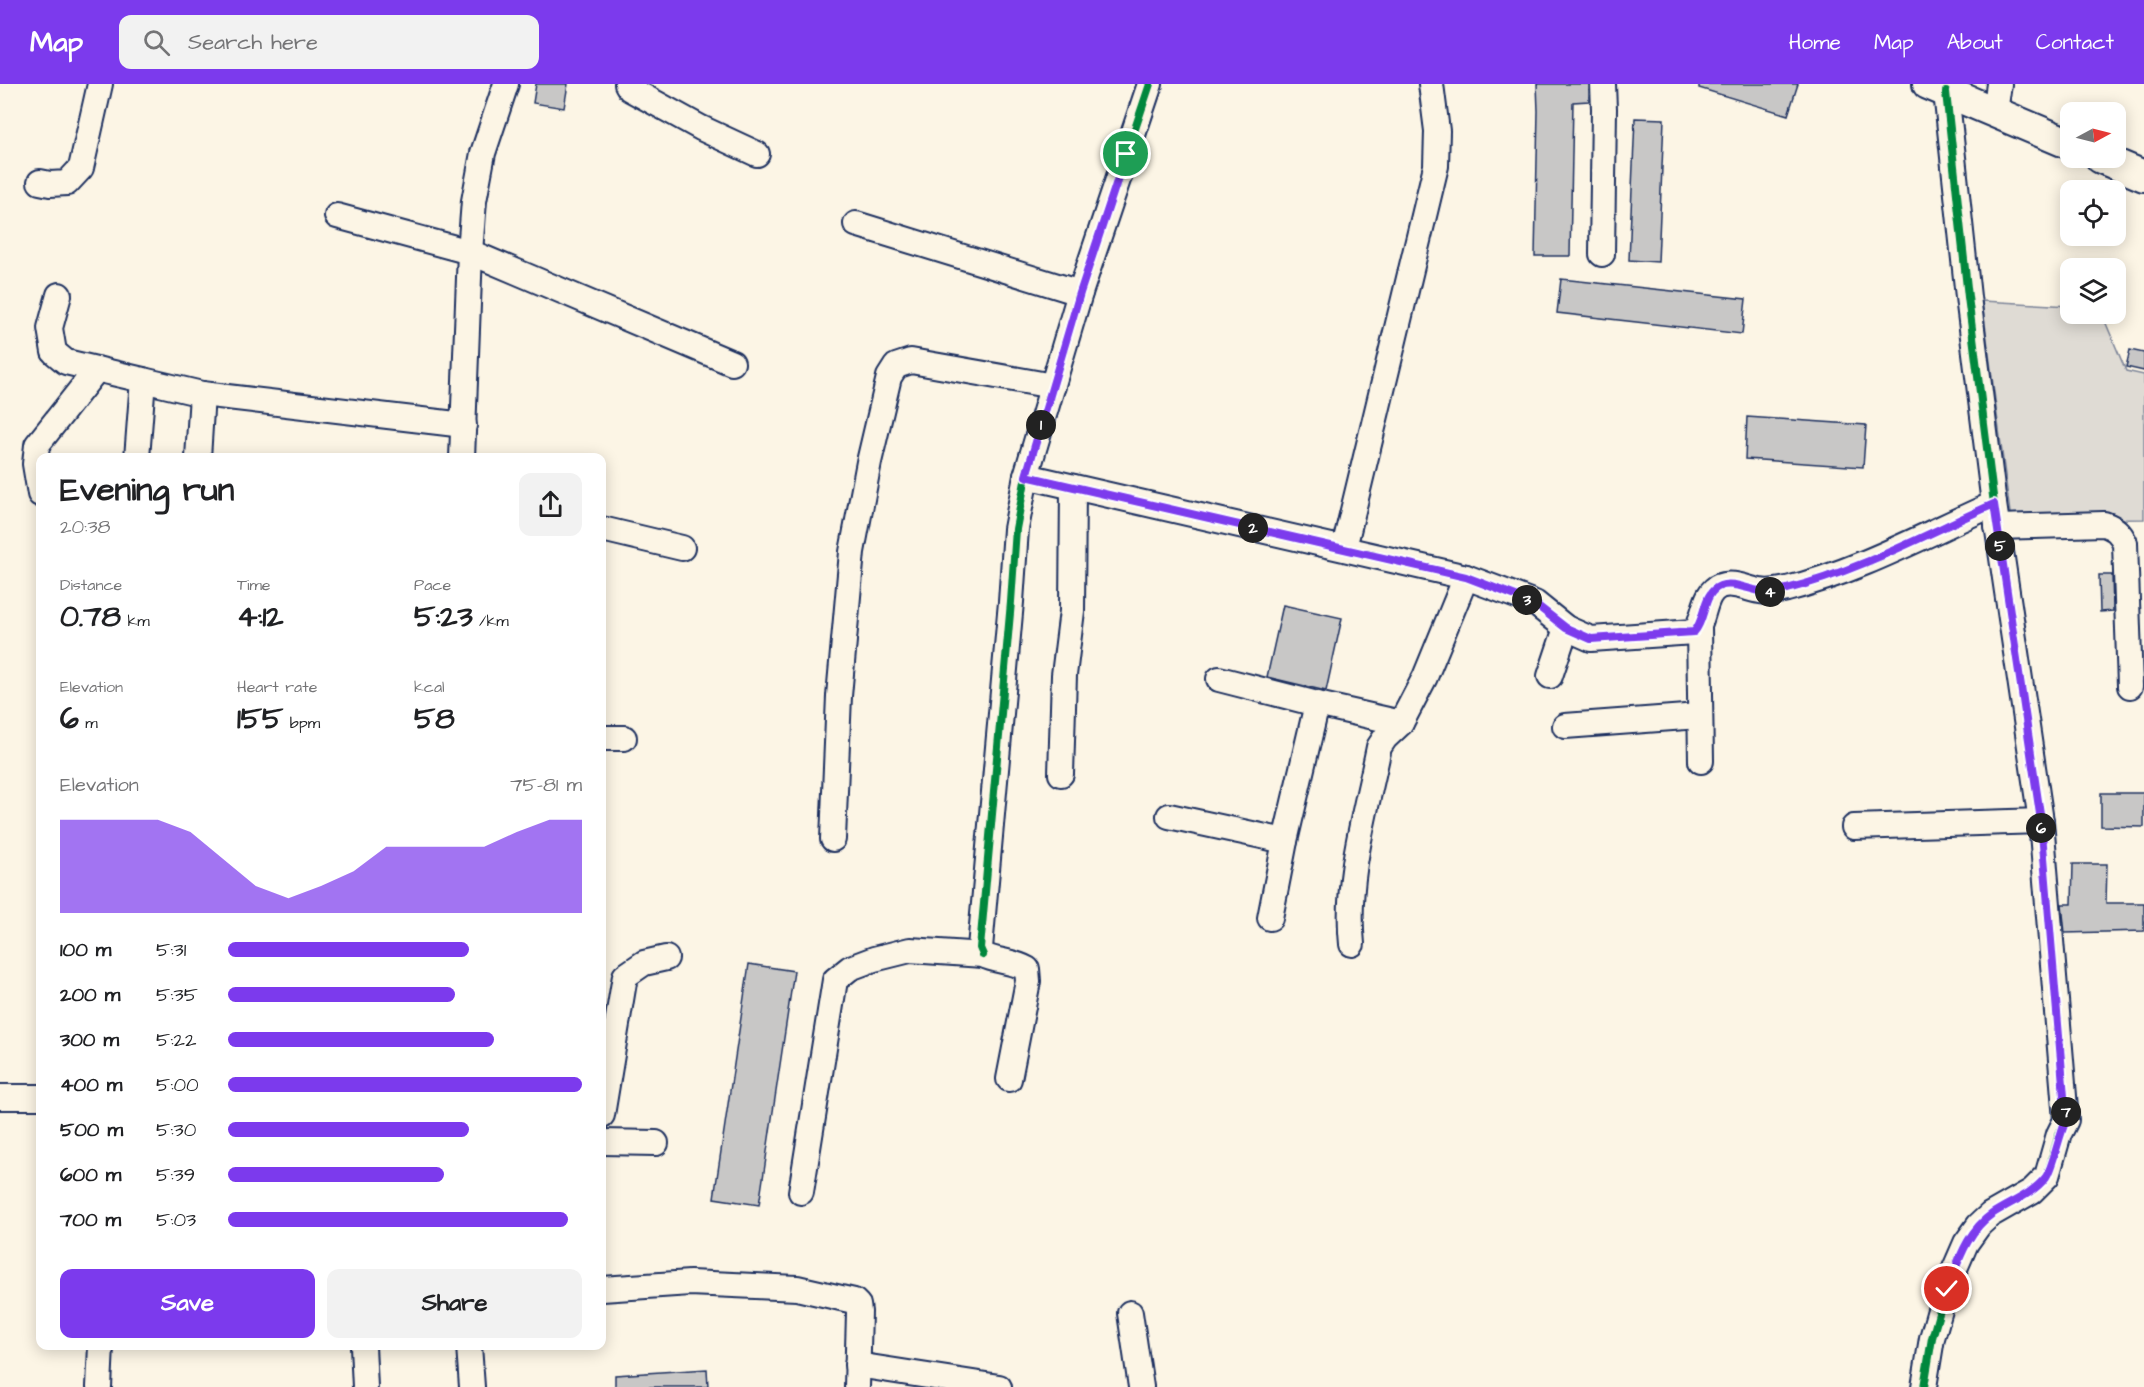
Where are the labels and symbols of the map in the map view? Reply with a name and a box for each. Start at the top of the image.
north arrow [2060,102,2126,168]
pin [1100,128,1151,179]
pin: 1 [1026,410,1056,440]
pin: 2 [1238,513,1268,543]
pin: 5 [1985,531,2015,561]
pin: 4 [1755,577,1785,607]
pin: 3 [1512,585,1542,615]
pin: 6 [2026,813,2056,843]
pin: 7 [2051,1097,2081,1127]
pin [1921,1263,1972,1314]

